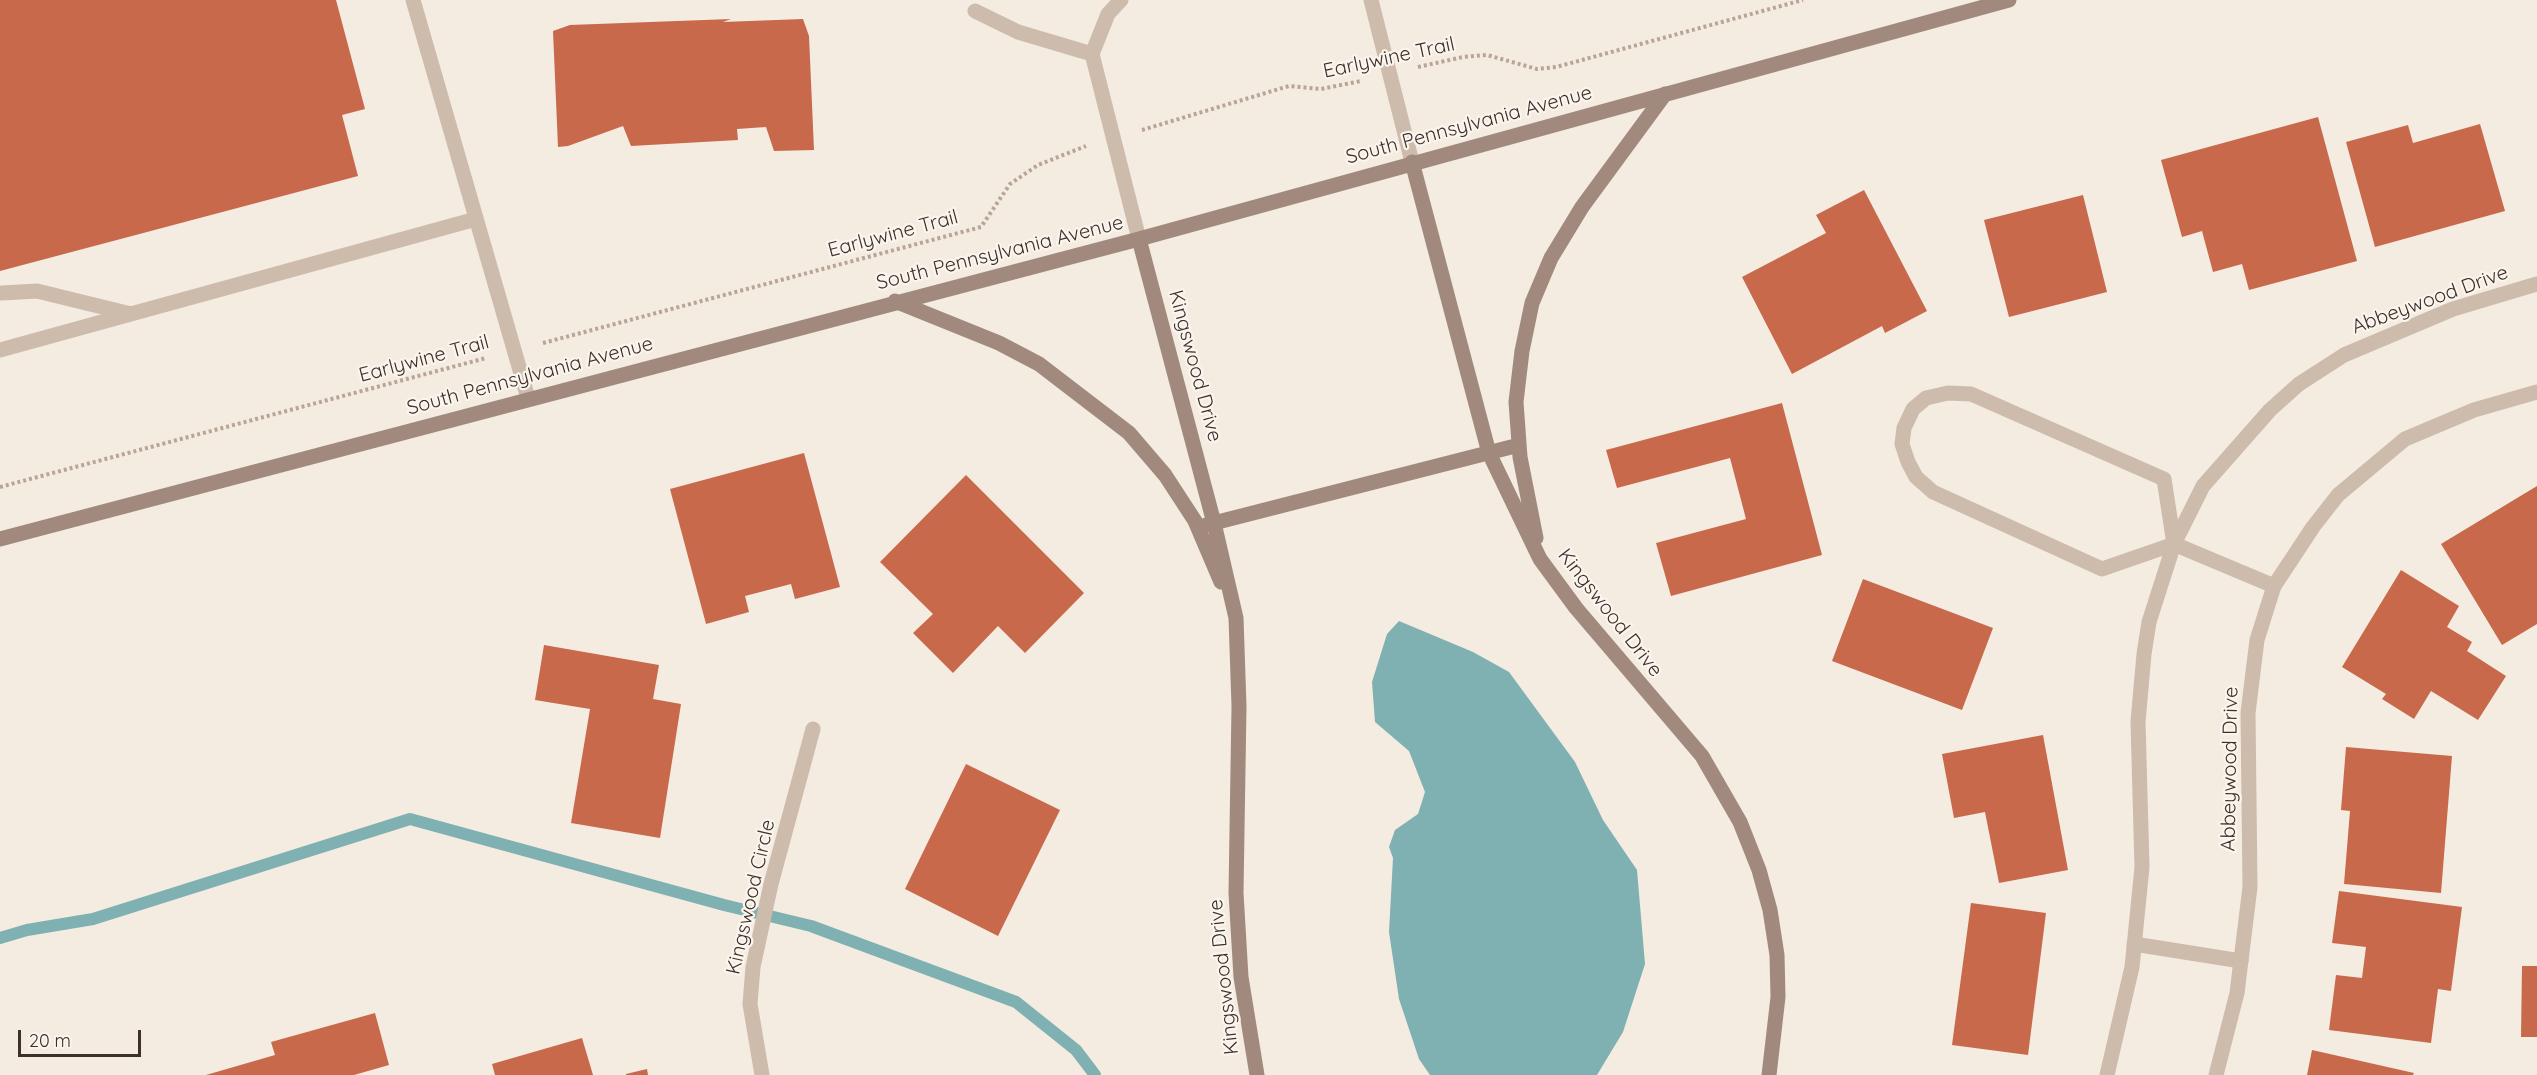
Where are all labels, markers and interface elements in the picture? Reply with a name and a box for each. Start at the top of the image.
street label: Earlywine Trail [1321,32,1457,84]
street label: South Pennsylvania Avenue [1343,81,1595,169]
street label: Earlywine Trail [825,205,961,263]
street label: South Pennsylvania Avenue [874,211,1126,295]
street label: Abbeywood Drive [2349,261,2511,339]
street label: Kingswood Drive [1163,288,1227,444]
street label: Earlywine Trail [356,330,492,388]
street label: South Pennsylvania Avenue [404,332,656,420]
street label: Kingswood Drive [1553,544,1667,682]
street label: Abbeywood Drive [2217,686,2243,852]
street label: Kingswood Circle [721,817,781,977]
street label: Kingswood Drive [1204,898,1244,1056]
scale bar [21,1018,144,1056]
text: 20 m [29,1029,71,1052]

